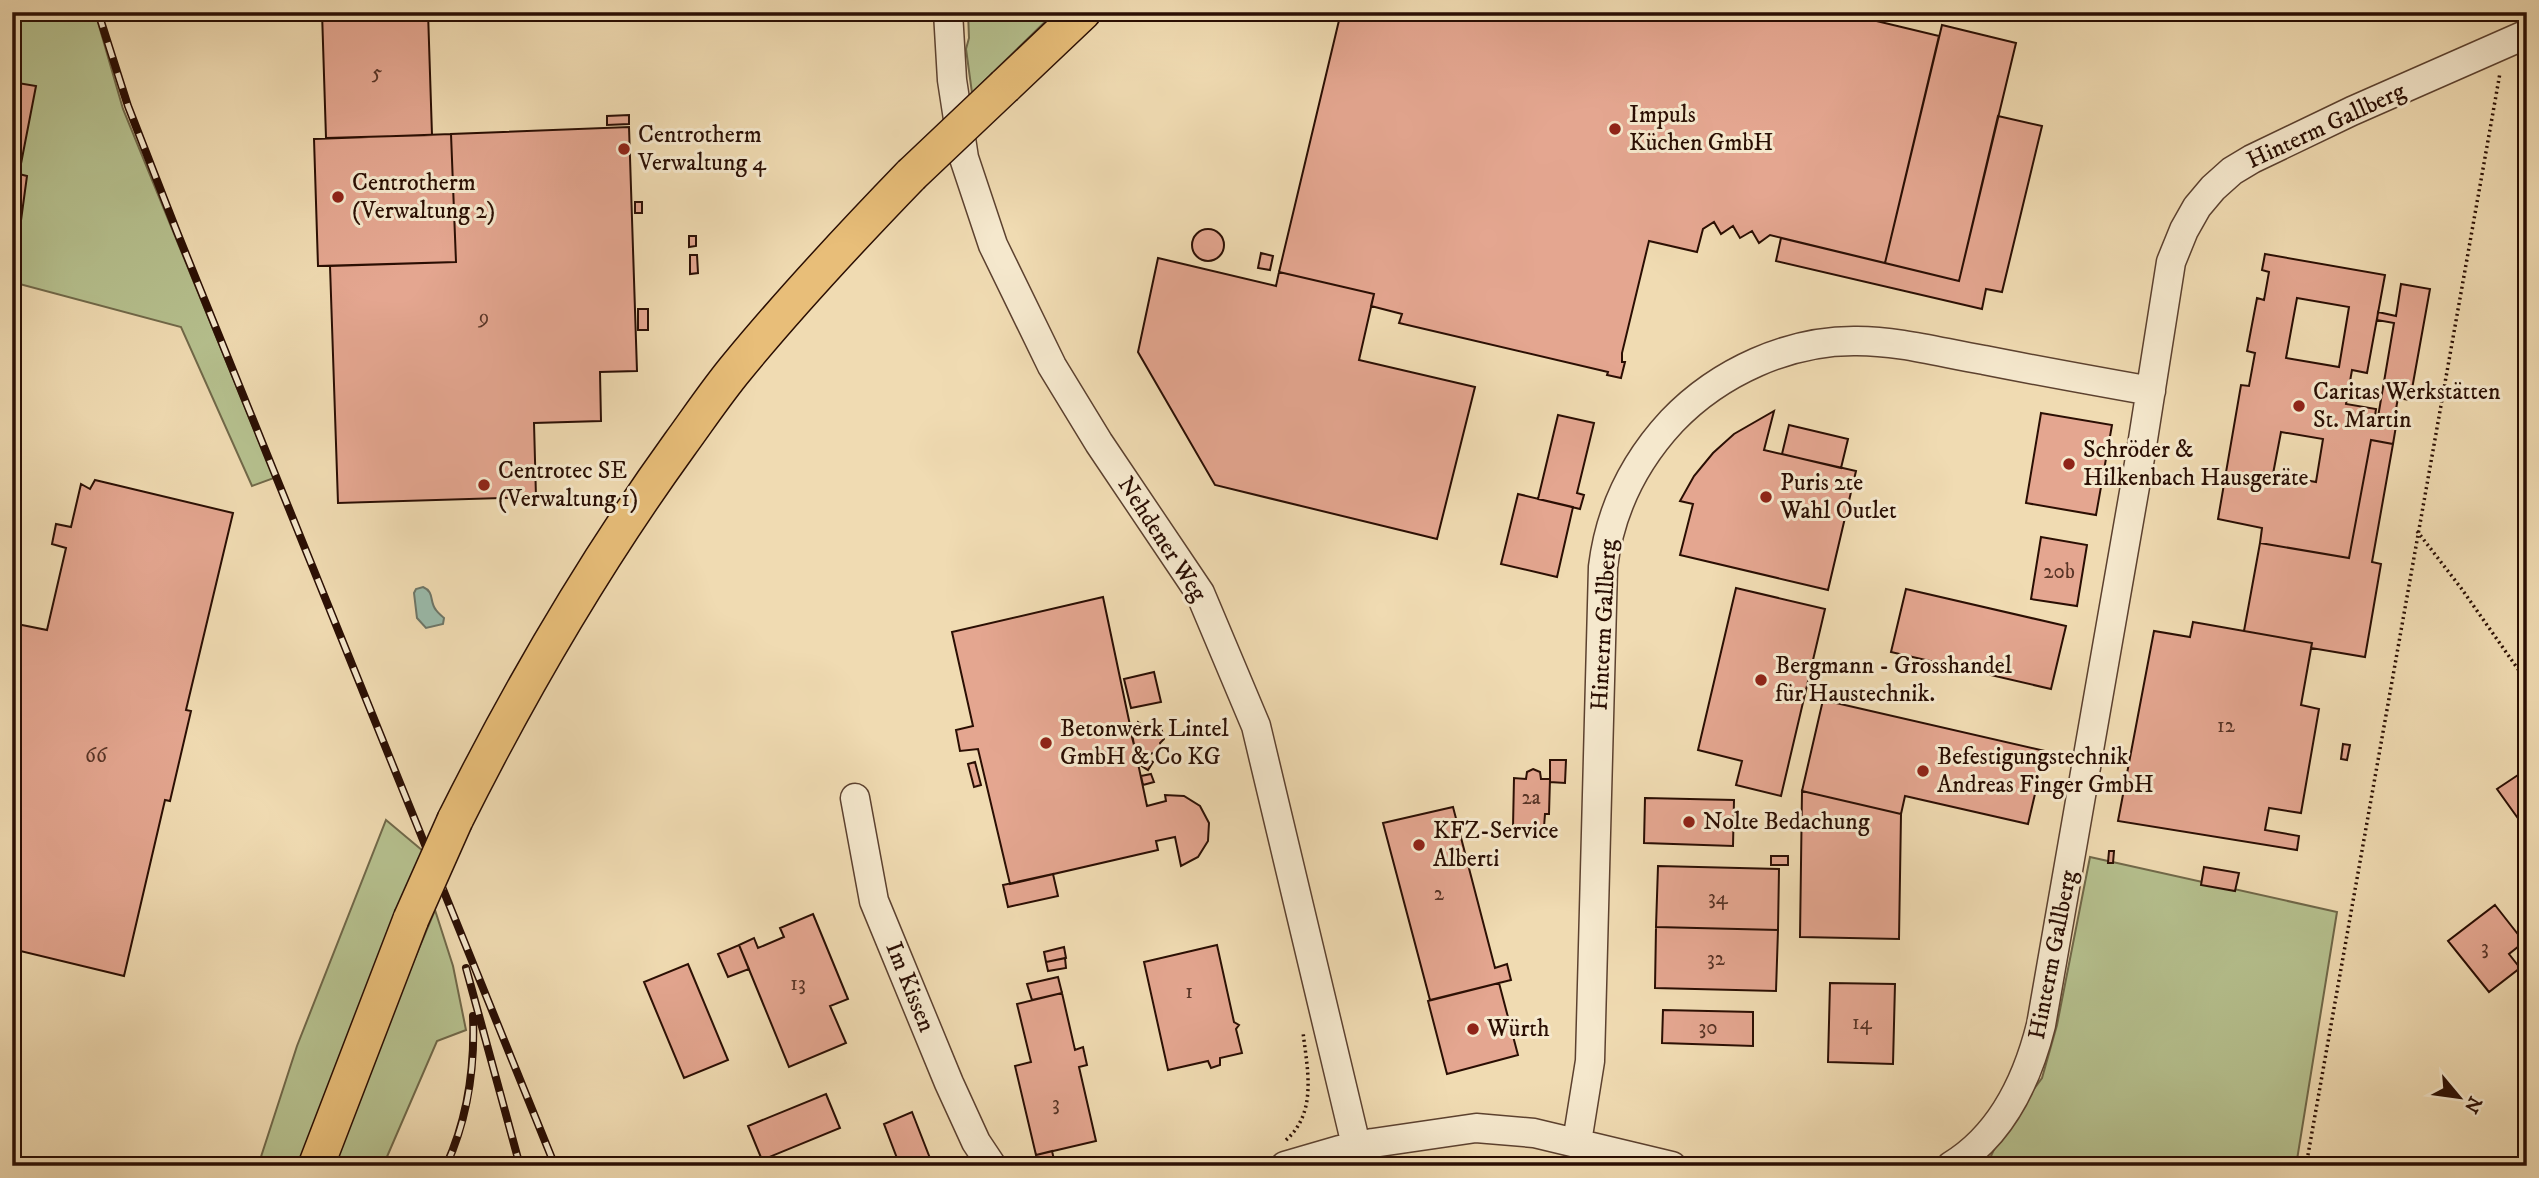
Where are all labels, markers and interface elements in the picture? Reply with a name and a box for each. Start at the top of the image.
house number: 5 [372,60,382,86]
street label: Hinterm Gallberg [2242,76,2410,176]
place label: Impuls Küchen GmbH [1629,100,1774,158]
place label: Centrotherm Verwaltung 4 [637,120,767,178]
marker: Impuls Küchen GmbH [1607,121,1623,137]
marker: Centrotherm Verwaltung 4 [616,141,632,157]
place label: Centrotherm (Verwaltung 2) [352,168,495,226]
marker: Centrotherm (Verwaltung 2) [330,189,346,205]
house number: 9 [478,305,489,331]
place label: Caritas Werkstätten St. Martin [2313,377,2501,435]
marker: Caritas Werkstätten St. Martin [2291,398,2307,414]
place label: Schröder & Hilkenbach Hausgeräte [2083,435,2309,493]
place label: Centrotec SE (Verwaltung 1) [498,456,638,514]
marker: Schröder & Hilkenbach Hausgeräte [2061,456,2077,472]
place label: Puris 2te Wahl Outlet [1779,468,1897,526]
street label: Nehdener Weg [1111,471,1214,607]
marker: Centrotec SE (Verwaltung 1) [476,477,492,493]
marker: Puris 2te Wahl Outlet [1758,489,1774,505]
street label: Hinterm Gallberg [1585,538,1623,712]
house number: 20b [2043,559,2075,585]
place label: Bergmann - Grosshandel für Haustechnik. [1775,651,2013,709]
marker: Bergmann - Grosshandel für Haustechnik. [1753,672,1769,688]
house number: 12 [2217,713,2236,739]
place label: Betonwerk Lintel GmbH & Co KG [1060,714,1230,772]
marker: Betonwerk Lintel GmbH & Co KG [1038,735,1054,751]
place label: Befestigungstechnik Andreas Finger GmbH [1937,742,2154,800]
house number: 66 [85,743,108,769]
marker: Befestigungstechnik Andreas Finger GmbH [1915,763,1931,779]
house number: 2a [1521,785,1541,811]
place label: Nolte Bedachung [1703,807,1870,837]
marker: Nolte Bedachung [1681,814,1697,830]
place label: KFZ-Service Alberti [1433,816,1559,874]
marker: KFZ-Service Alberti [1411,837,1427,853]
street label: Hinterm Gallberg [2022,868,2084,1042]
house number: 2 [1434,881,1445,907]
house number: 34 [1708,885,1729,911]
house number: 3 [2481,935,2489,961]
street label: Im Kissen [878,938,942,1037]
house number: 32 [1707,946,1726,972]
house number: 13 [790,971,806,997]
house number: 1 [1185,979,1193,1005]
house number: 14 [1852,1010,1873,1036]
place label: Würth [1486,1014,1550,1044]
house number: 30 [1698,1015,1718,1041]
marker: Würth [1465,1021,1481,1037]
north arrow [2424,1062,2494,1132]
house number: 3 [1052,1091,1060,1117]
text: N [2459,1092,2486,1117]

